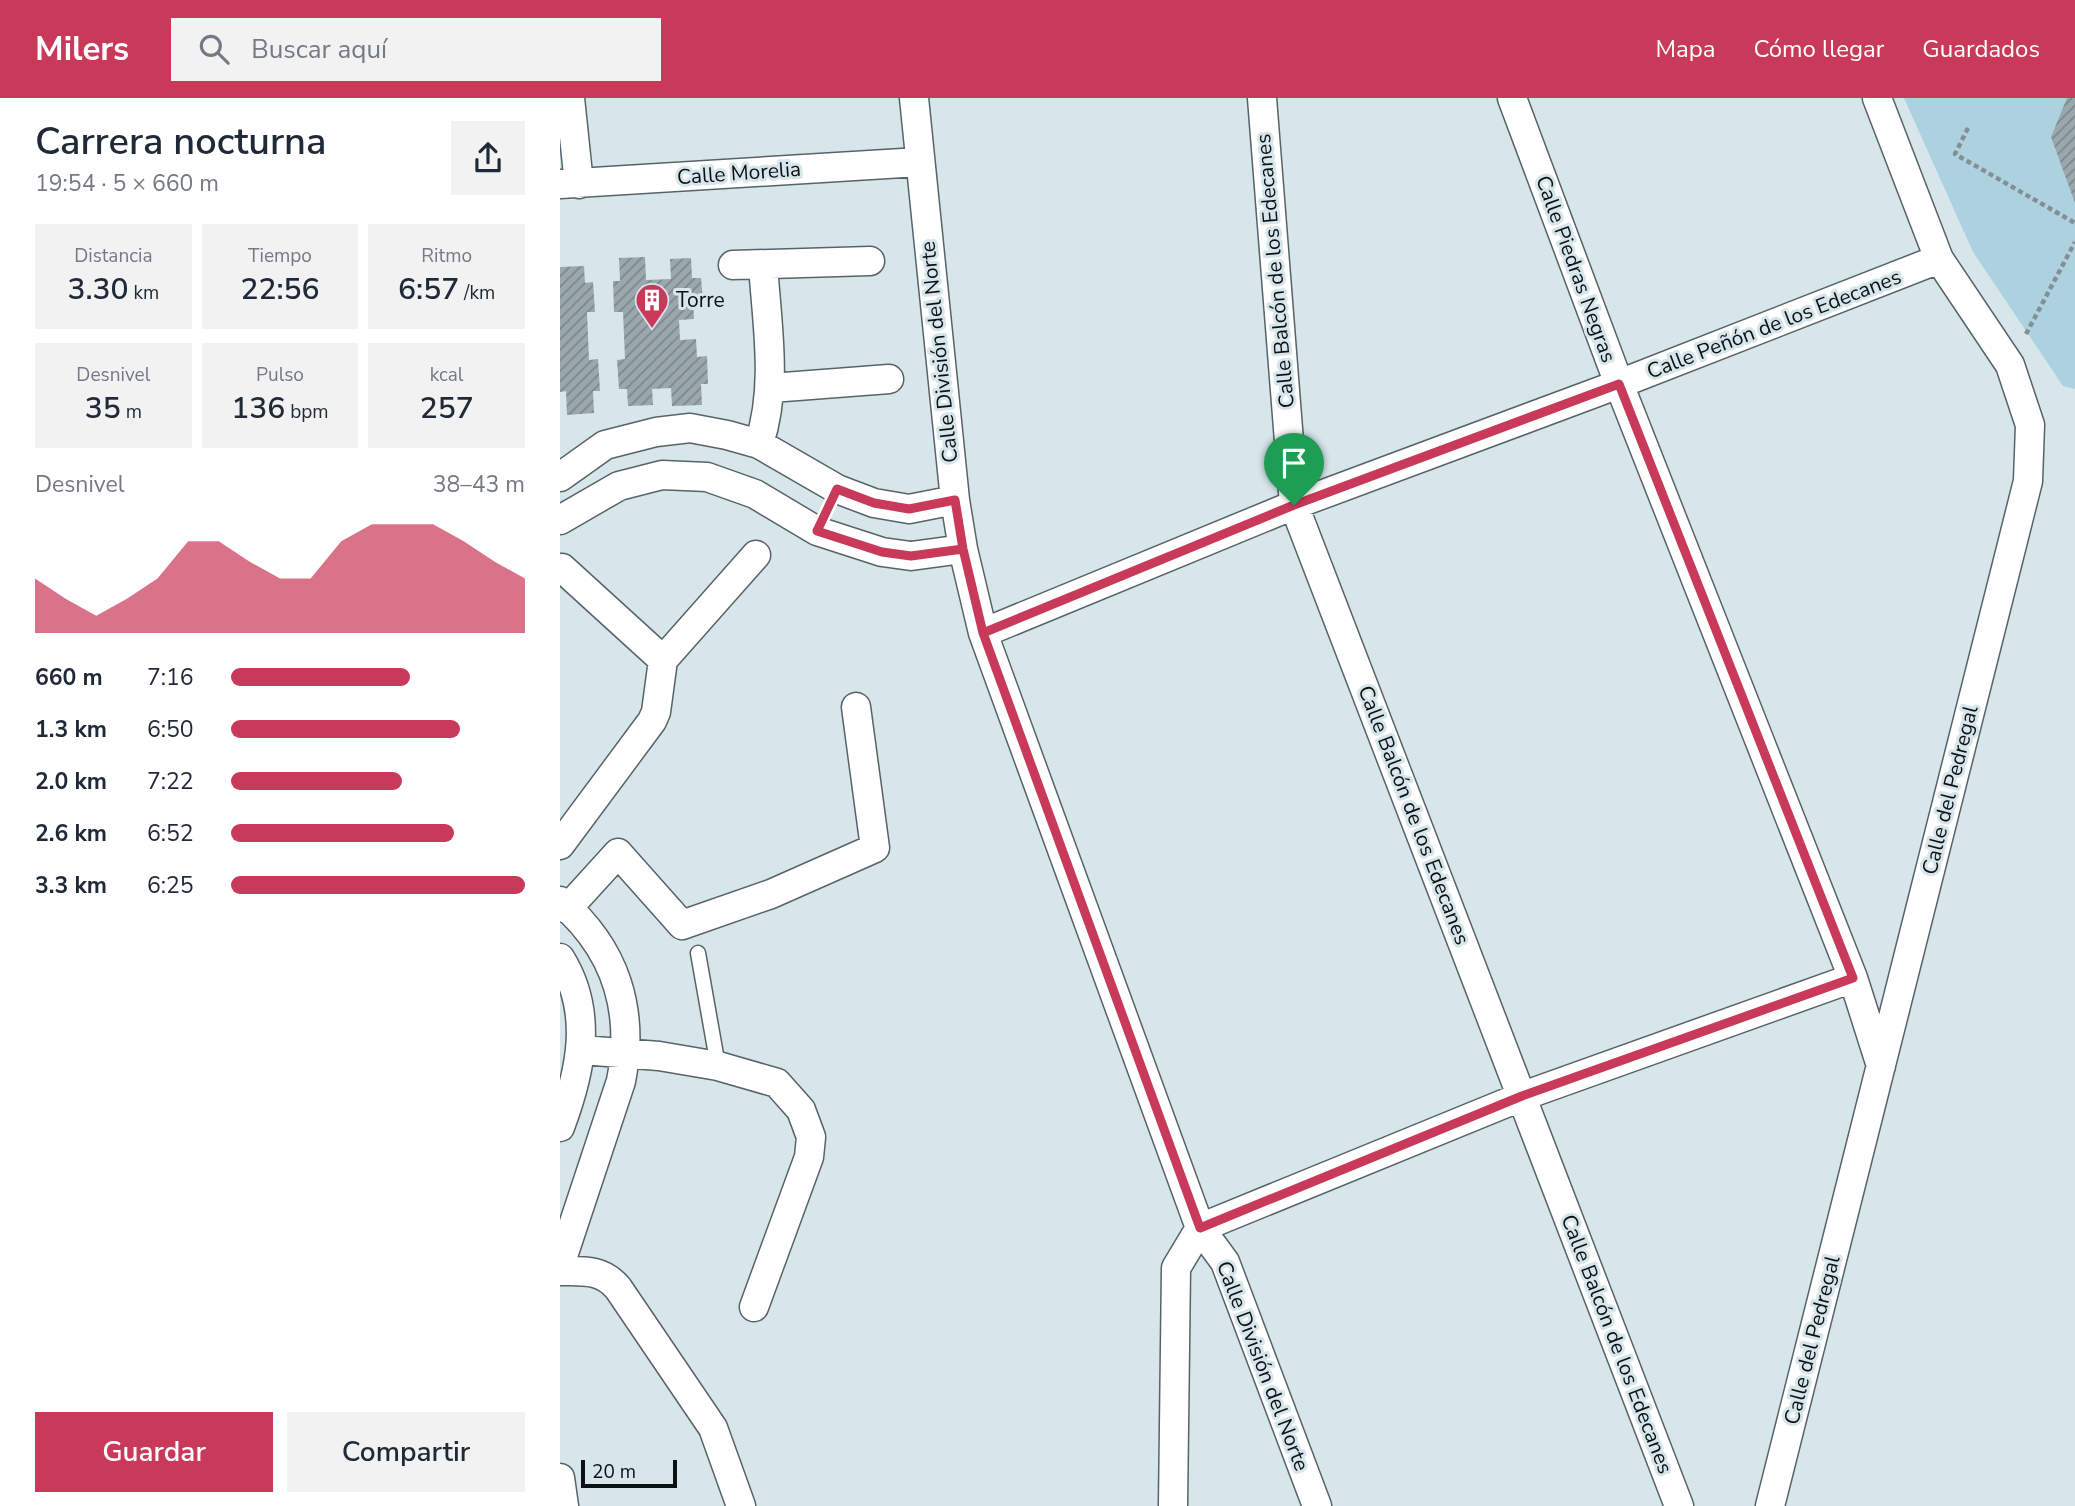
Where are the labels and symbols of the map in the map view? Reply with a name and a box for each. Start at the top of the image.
street label: Calle Balcón de los Edecanes [1249,133,1301,409]
street label: Calle Morelia [676,155,802,191]
street label: Calle Piedras Negras [1529,172,1623,366]
street label: Calle División del Norte [913,240,965,464]
street label: Calle Peñón de los Edecanes [1643,262,1905,386]
building icon: Torre [633,281,671,330]
place label: Torre [676,286,725,314]
pin [1264,433,1324,505]
street label: Calle Balcón de los Edecanes [1352,681,1476,949]
street label: Calle del Pedregal [1915,702,1985,877]
street label: Calle Balcón de los Edecanes [1555,1210,1679,1478]
street label: Calle del Pedregal [1777,1252,1847,1427]
street label: Calle División del Norte [1210,1257,1316,1475]
scale bar [581,1457,677,1489]

